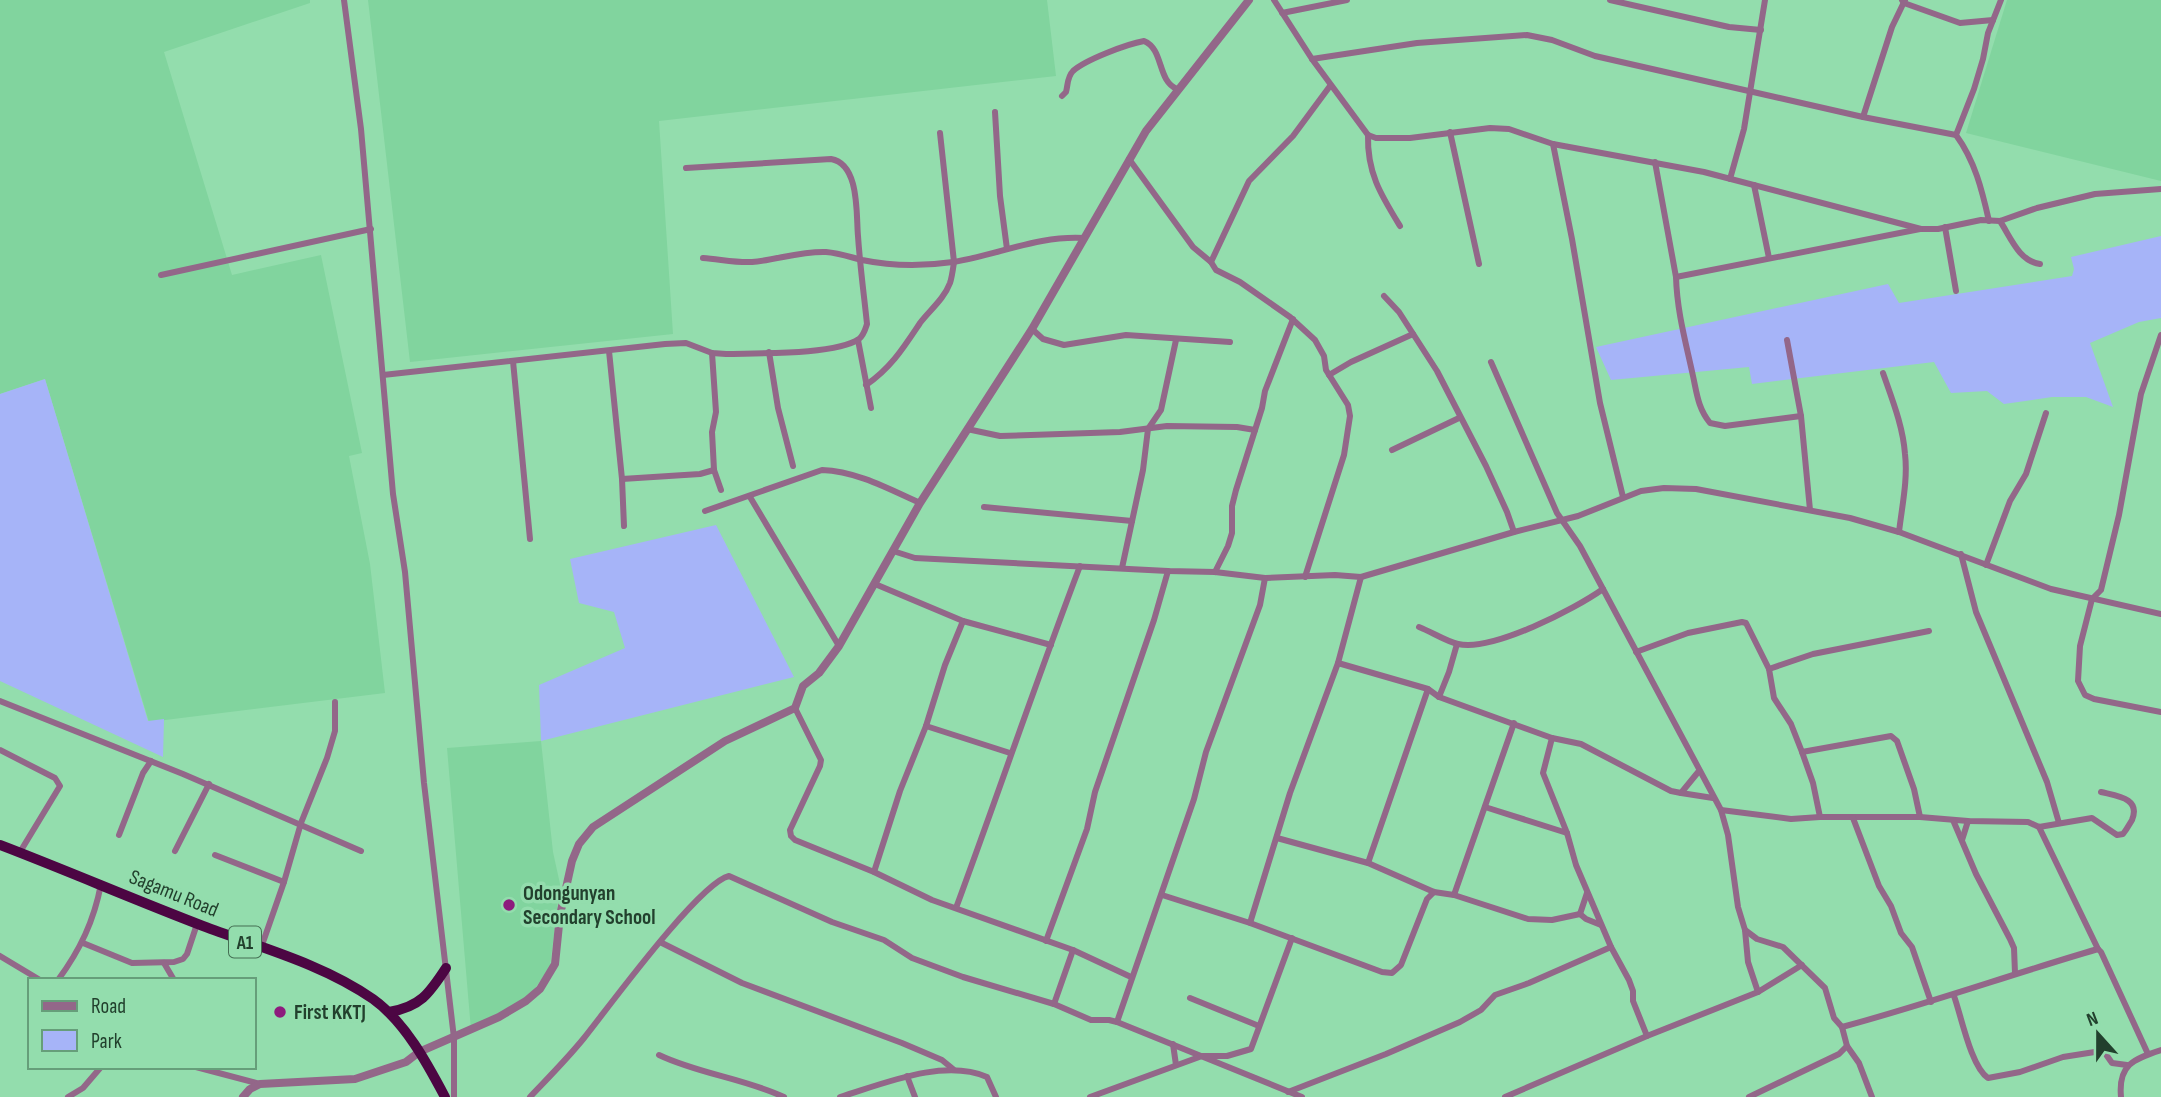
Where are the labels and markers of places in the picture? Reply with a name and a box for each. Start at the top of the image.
place label: Odongunyan Secondary School [523,881,655,930]
marker: Odongunyan Secondary School [501,897,517,913]
place label: First KKTJ [294,1000,366,1025]
marker: First KKTJ [272,1004,288,1020]

